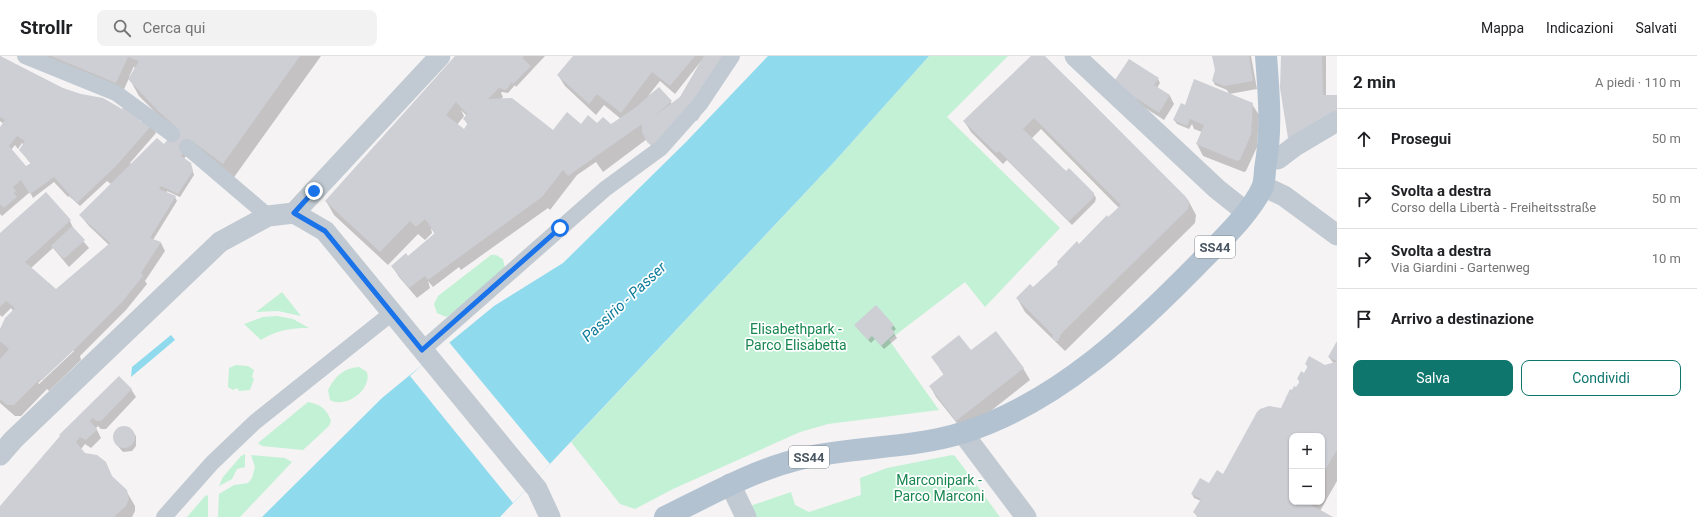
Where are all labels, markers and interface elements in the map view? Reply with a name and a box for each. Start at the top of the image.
search box [97,10,377,46]
text: Strollr [20,16,73,39]
icon: search [111,17,133,39]
text: Cerca qui [143,19,205,37]
text: Mappa [1481,20,1524,36]
text: Indicazioni [1546,20,1613,36]
text: Salvati [1635,20,1677,36]
text: 2 min [1353,72,1396,92]
text: A piedi · 110 m [1595,75,1681,90]
icon: ahead [1353,128,1375,150]
text: Prosegui [1391,130,1451,148]
text: 50 m [1652,131,1681,146]
route end [305,182,323,200]
text: Svolta a destra [1391,182,1491,200]
icon: right [1353,188,1375,210]
text: 50 m [1652,191,1681,206]
text: Corso della Libertà - Freiheitsstraße [1391,200,1596,215]
route start [551,219,569,237]
road number: SS44 [1195,236,1235,258]
text: Svolta a destra [1391,242,1491,260]
icon: right [1353,248,1375,270]
text: 10 m [1652,251,1681,266]
water label: Passirio - Passer [578,258,671,346]
text: Via Giardini - Gartenweg [1391,260,1530,275]
icon: arrive [1353,308,1375,330]
text: Arrivo a destinazione [1391,310,1534,328]
park label: Elisabethpark - Parco Elisabetta [745,321,847,353]
button: Salva [1353,360,1513,396]
button: Condividi [1521,360,1681,396]
map controls [1289,433,1325,505]
button: + [1289,433,1325,469]
road number: SS44 [789,446,829,468]
button: − [1289,469,1325,505]
park label: Marconipark - Parco Marconi [894,472,984,504]

